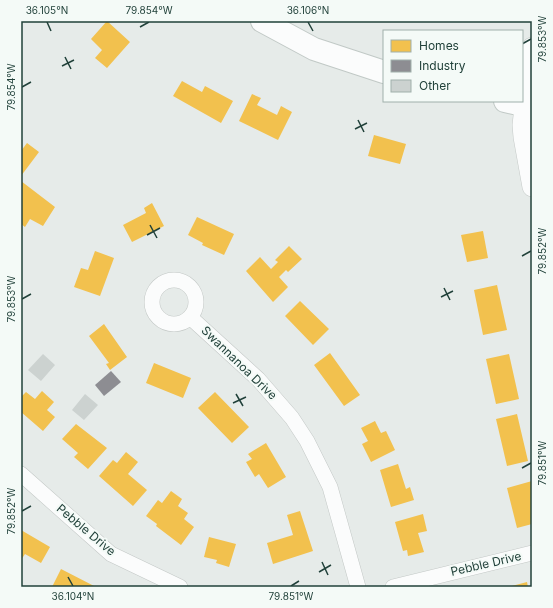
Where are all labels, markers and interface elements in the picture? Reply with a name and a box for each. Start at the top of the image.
text: 36.105°N [26,4,68,16]
text: 79.854°W [125,4,173,16]
text: 36.106°N [287,4,329,16]
text: 79.853°W [536,15,548,62]
legend [383,30,523,102]
text: Homes [419,38,459,53]
text: Industry [419,58,466,73]
text: 79.854°W [5,63,17,111]
text: Other [419,78,451,93]
text: 79.852°W [536,227,548,274]
text: 79.853°W [5,275,17,322]
street label: Swannanoa Drive [198,323,280,403]
text: 79.851°W [536,440,548,485]
text: 79.852°W [5,487,17,534]
street label: Pebble Drive [54,501,119,559]
street label: Pebble Drive [449,548,523,579]
text: 36.104°N [52,590,94,602]
text: 79.851°W [269,590,314,602]

